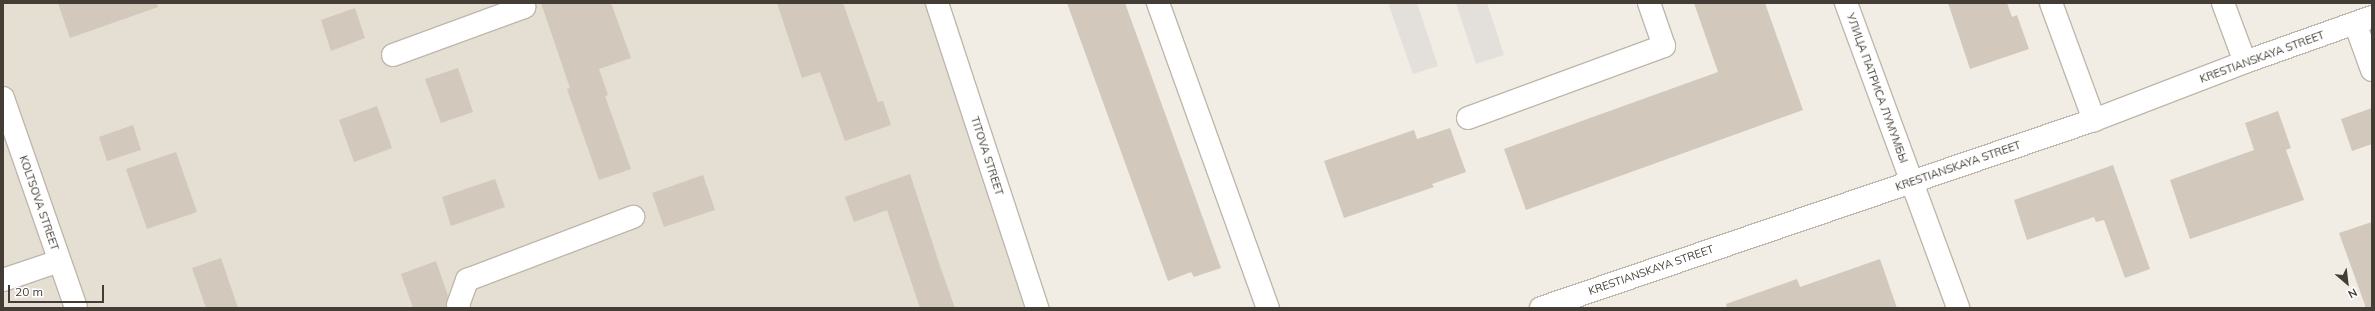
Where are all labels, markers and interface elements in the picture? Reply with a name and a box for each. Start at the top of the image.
street label: УЛИЦА ПАТРИСА ЛУМУМБЫ [1844,11,1910,165]
street label: KRESTIANSKAYA STREET [2198,28,2326,86]
street label: TITOVA STREET [968,115,1006,197]
street label: KRESTIANSKAYA STREET [1894,138,2022,194]
street label: KOLTSOVA STREET [17,154,61,252]
street label: KRESTIANSKAYA STREET [1587,242,1715,298]
north arrow [2327,263,2367,303]
scale bar [10,277,106,303]
text: 20 m [15,284,43,299]
text: N [2346,285,2360,302]

